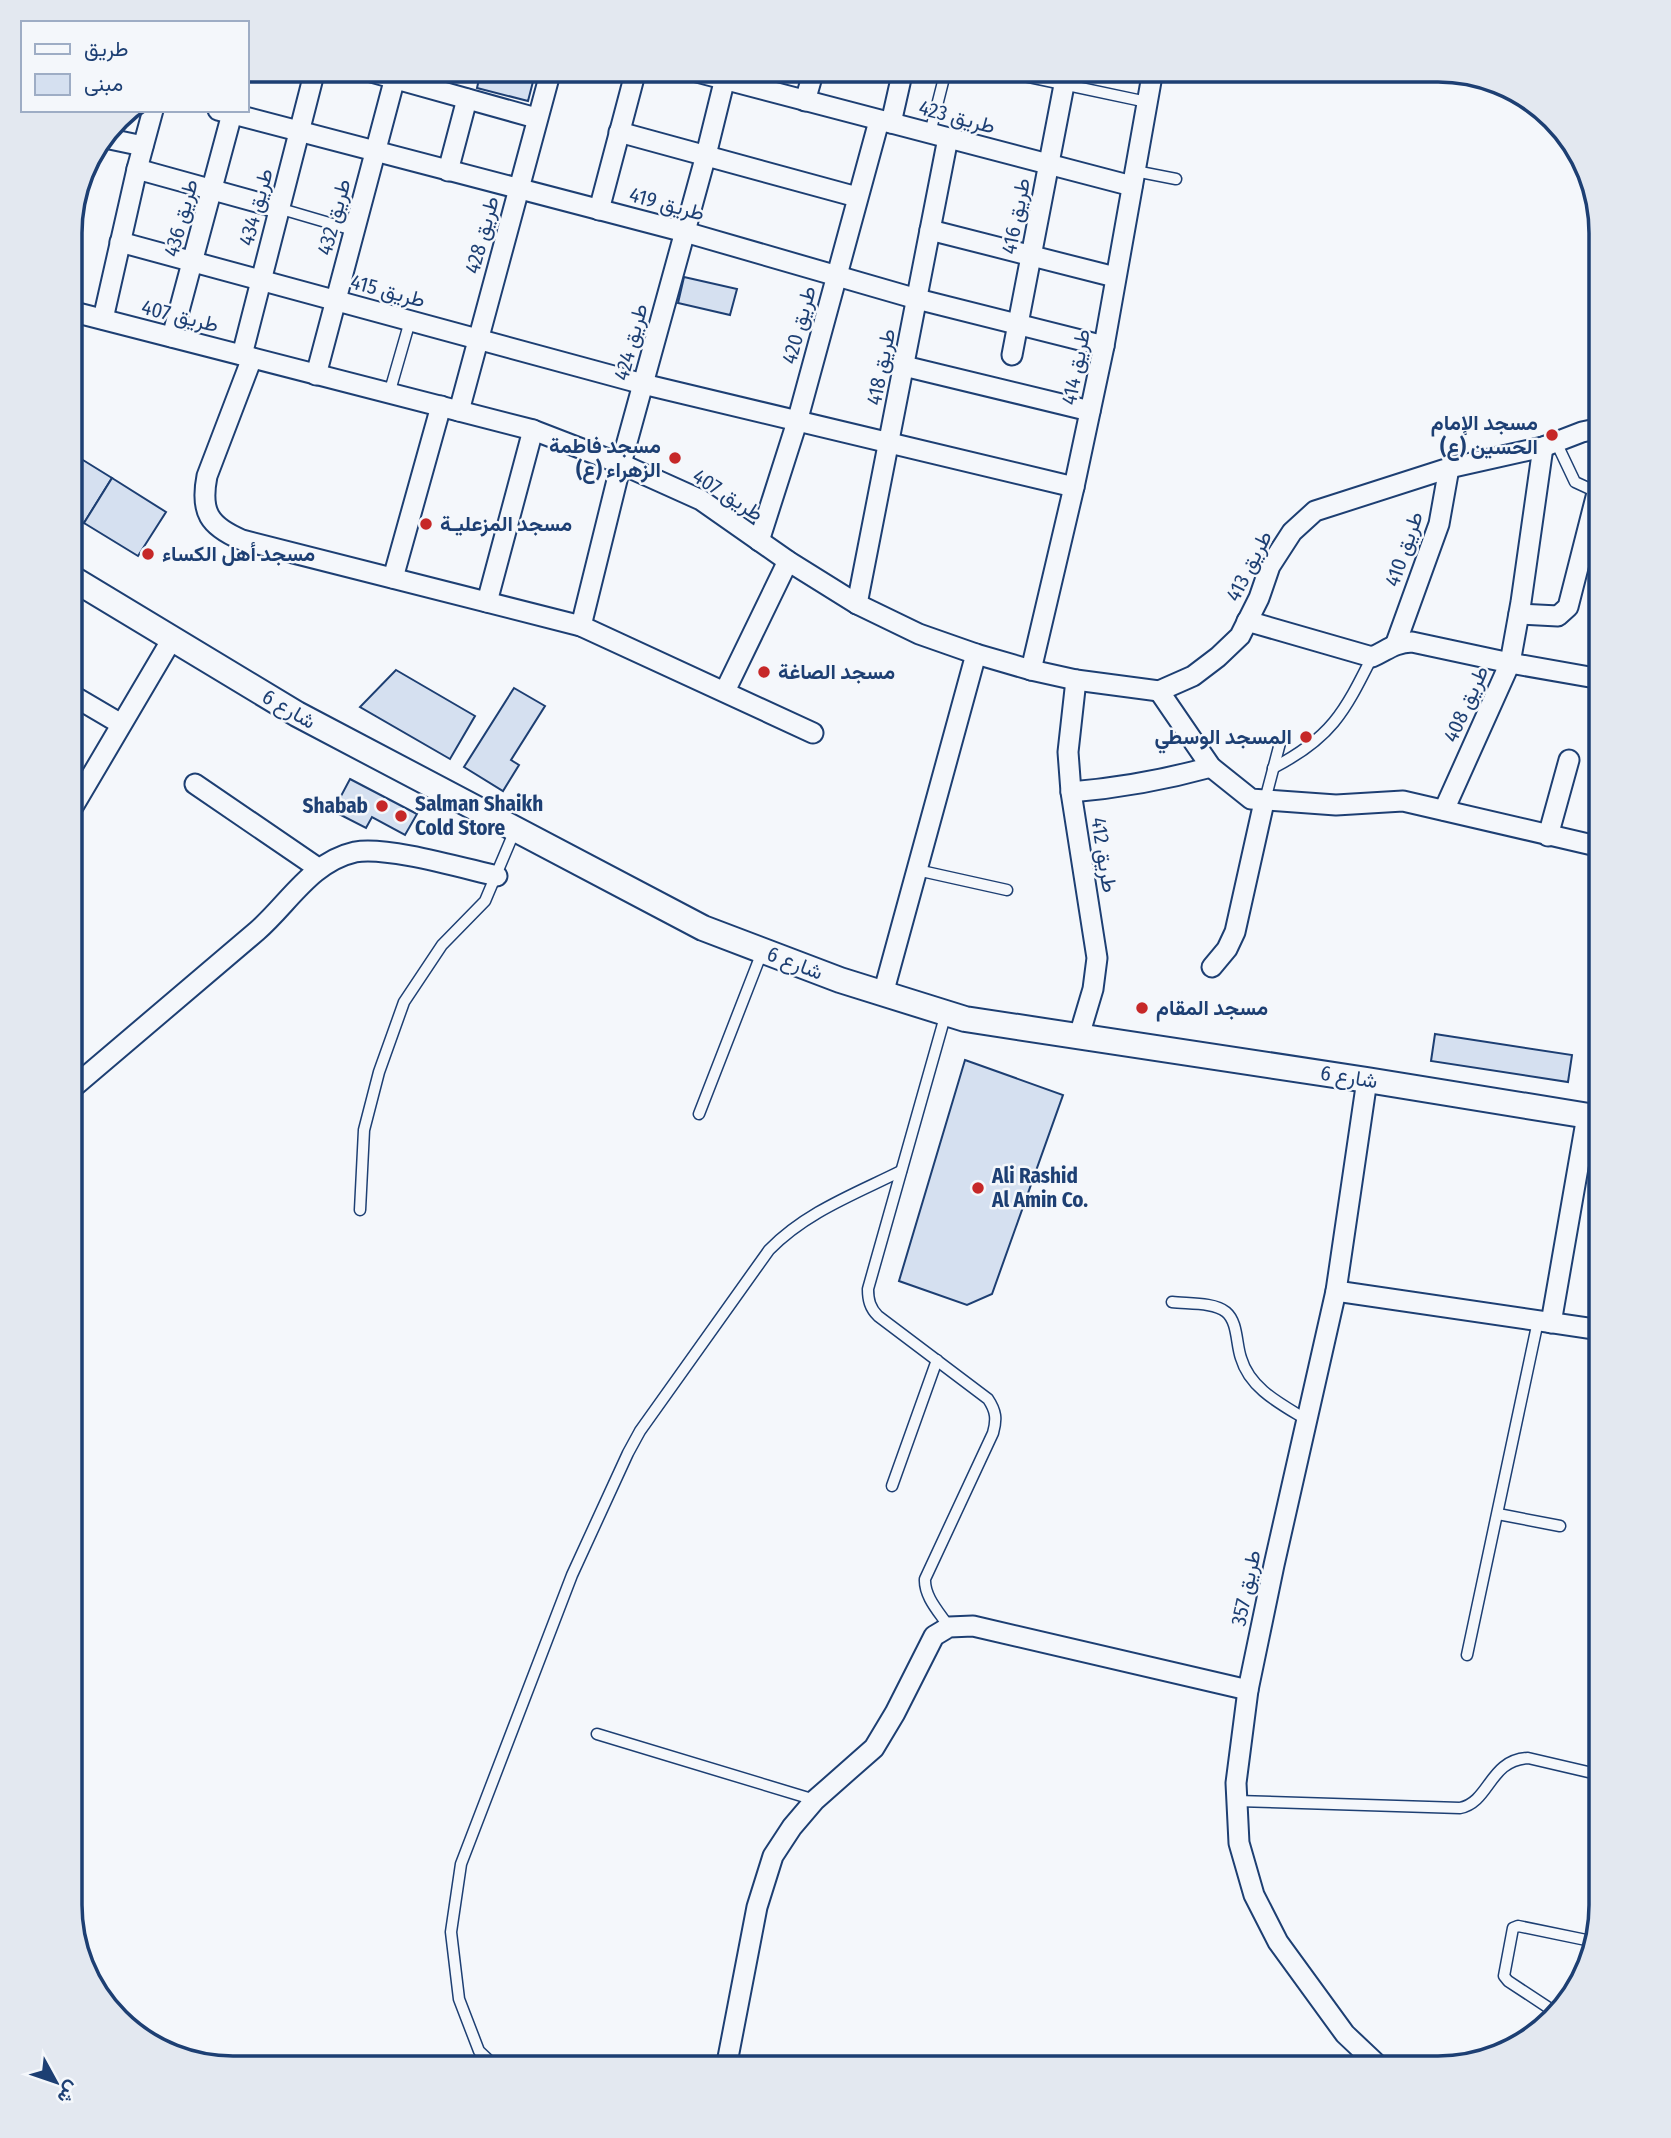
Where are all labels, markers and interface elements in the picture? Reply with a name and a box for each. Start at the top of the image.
legend [21,21,248,112]
text: طريق [84,36,129,62]
text: مبنى [84,71,123,97]
street label: طريق 423 [916,94,998,140]
street label: طريق 434 [233,166,279,248]
street label: طريق 436 [158,176,204,260]
street label: طريق 432 [311,176,357,258]
street label: طريق 416 [996,176,1036,256]
street label: طريق 419 [626,181,708,227]
street label: طريق 428 [459,193,505,277]
street label: طريق 415 [348,269,428,313]
street label: طريق 420 [776,283,822,367]
street label: طريق 407 [139,294,221,338]
street label: طريق 424 [608,301,654,383]
street label: طريق 418 [861,327,901,407]
street label: طريق 414 [1056,327,1096,407]
place label: مسجد الإمام الحسين (ع) [1431,410,1538,461]
marker: مسجد الإمام الحسين (ع) [1544,427,1560,443]
place label: مسجد فاطمة الزهراء (ع) [549,433,661,484]
marker: مسجد فاطمة الزهراء (ع) [667,450,683,466]
street label: طريق 407 [688,463,768,527]
street label: طريق 410 [1379,508,1429,590]
place label: مسجد المزعليـة [440,511,572,537]
marker: مسجد المزعليـة [418,516,434,532]
street label: طريق 413 [1220,526,1278,606]
place label: مسجد أهل الكساء [162,541,315,567]
marker: مسجد أهل الكساء [140,546,156,562]
place label: مسجد الصاغة [778,659,895,685]
street label: طريق 408 [1438,662,1494,746]
marker: مسجد الصاغة [756,664,772,680]
street label: شارع 6 [257,683,320,736]
place label: المسجد الوسطي [1154,724,1292,754]
marker: المسجد الوسطي [1298,729,1314,745]
place label: Salman Shaikh Cold Store [415,791,543,841]
place label: Shabab [303,793,368,819]
marker: Shabab [374,798,390,814]
marker: Salman Shaikh Cold Store [393,808,409,824]
street label: طريق 412 [1085,815,1123,895]
street label: شارع 6 [763,941,827,986]
place label: مسجد المقام [1156,995,1268,1022]
marker: مسجد المقام [1134,1000,1150,1016]
street label: شارع 6 [1318,1060,1379,1095]
place label: Ali Rashid Al Amin Co. [991,1163,1088,1213]
marker: Ali Rashid Al Amin Co. [970,1180,986,1196]
street label: طريق 357 [1225,1548,1267,1628]
north arrow [21,2047,91,2117]
text: ش [52,2076,85,2109]

